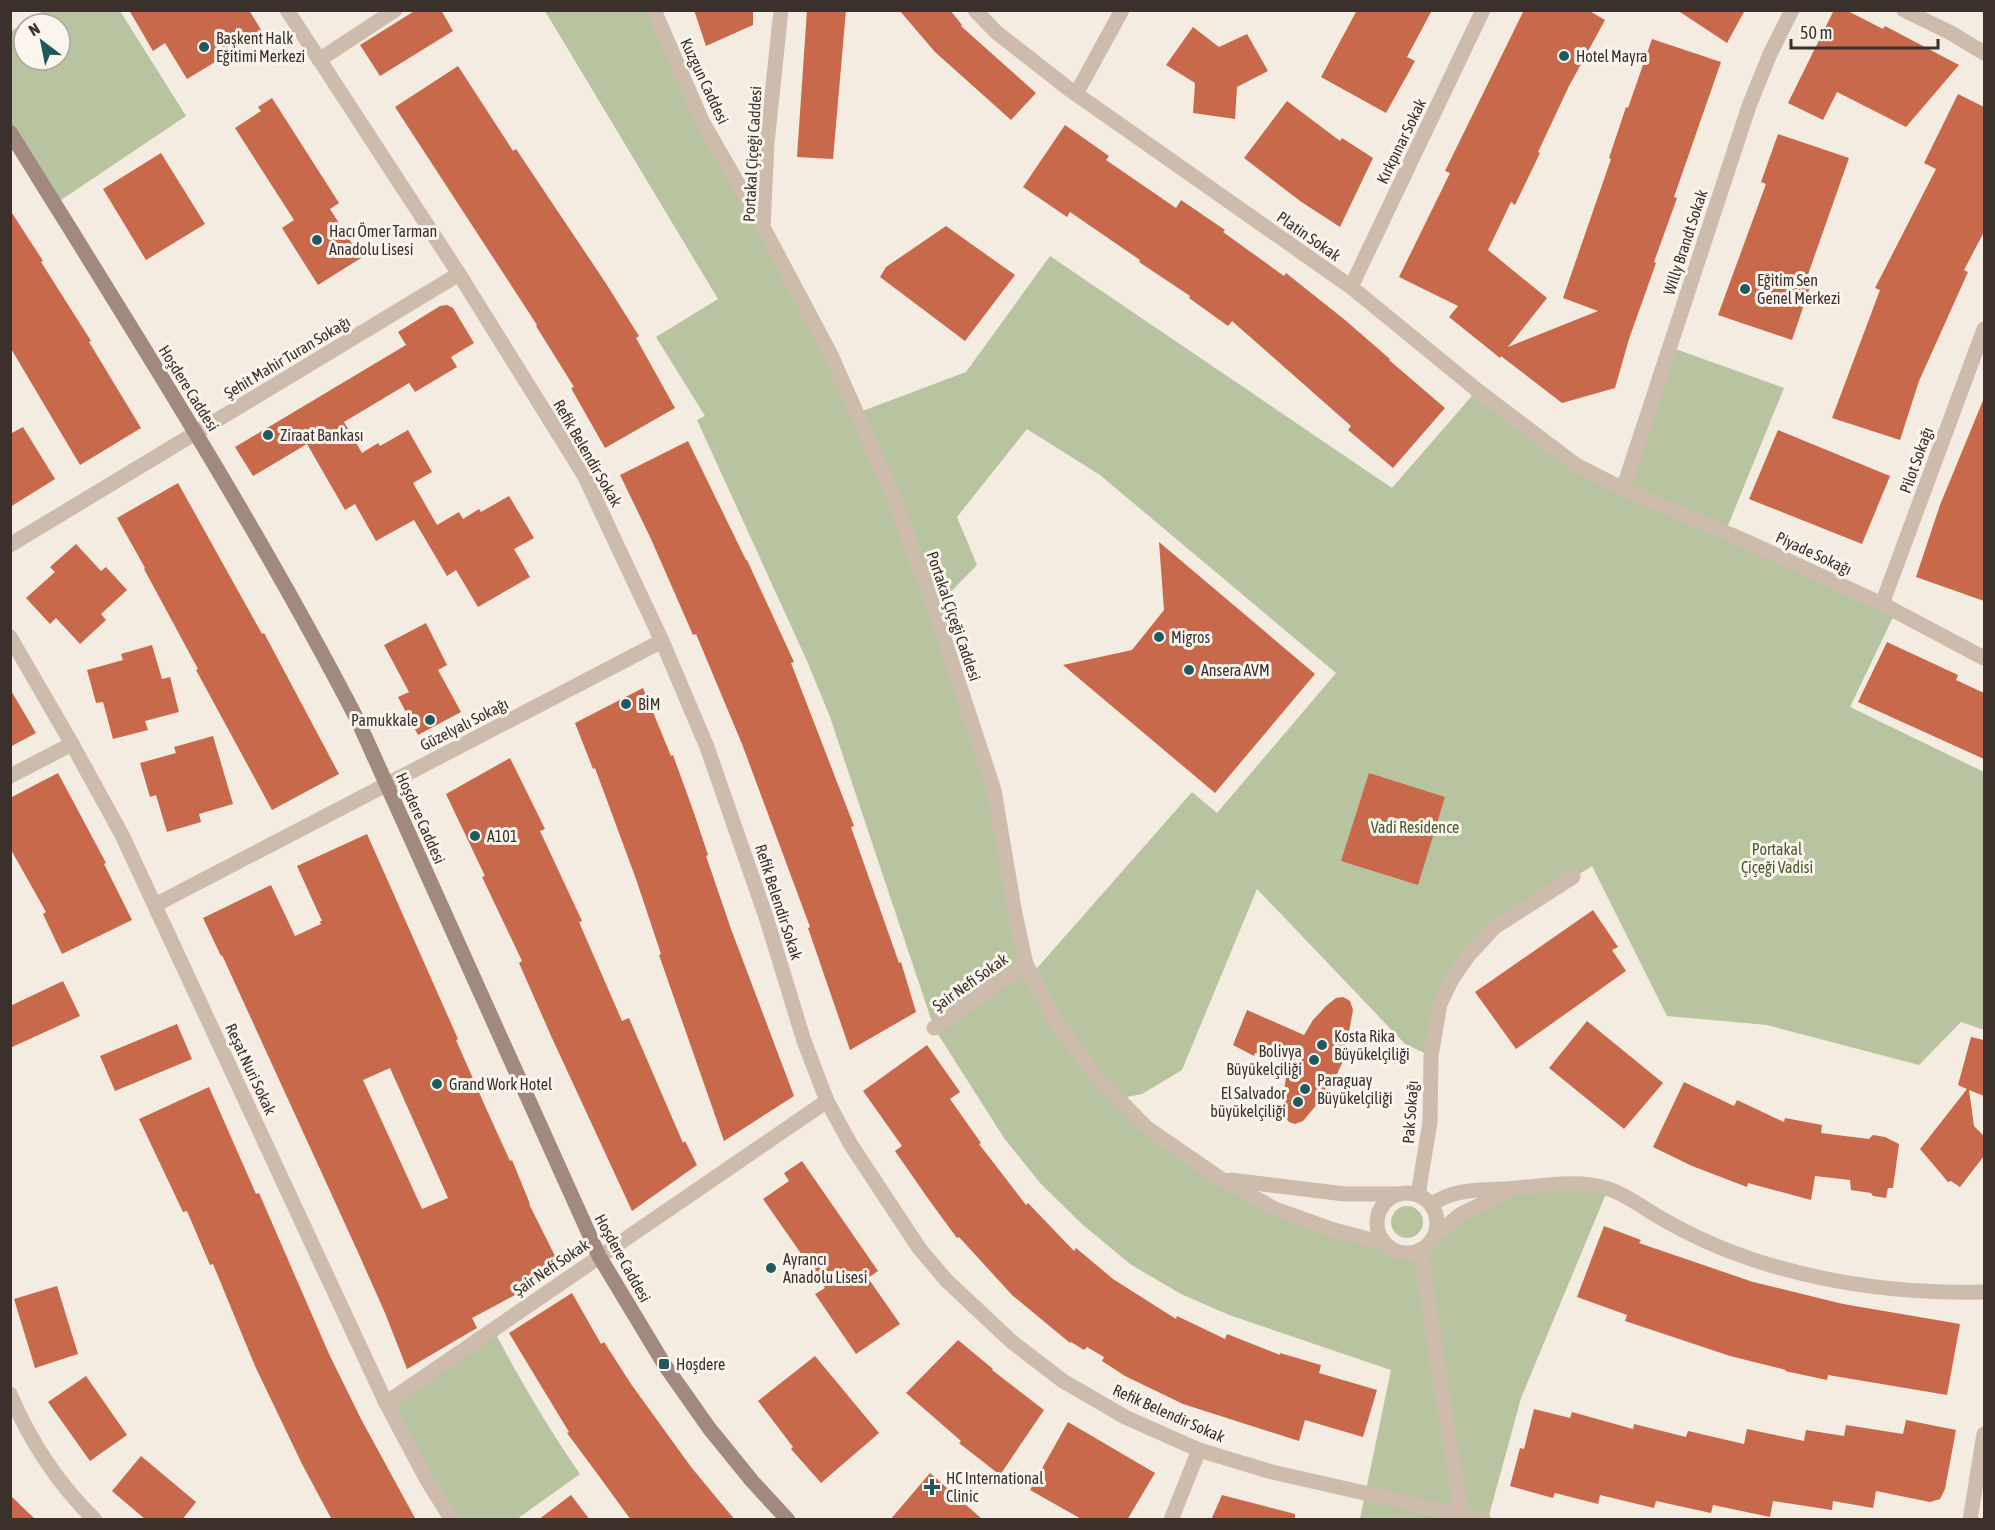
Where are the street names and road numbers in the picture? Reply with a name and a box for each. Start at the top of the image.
street label: Kuzgun Caddesi [676,35,733,127]
street label: Portakal Çiçeği Caddesi [739,86,766,222]
street label: Kırkpınar Sokak [1373,96,1430,187]
street label: Willy Brandt Sokak [1659,187,1711,297]
street label: Platin Sokak [1274,208,1344,264]
street label: Şehit Mahir Turan Sokağı [221,312,354,403]
street label: Hoşdere Caddesi [155,342,223,435]
street label: Refik Belendir Sokak [550,396,626,510]
street label: Pilot Sokağı [1896,425,1937,496]
street label: Piyade Sokağı [1773,528,1855,579]
street label: Portakal Çiçeği Caddesi [922,549,985,684]
street label: Güzelyalı Sokağı [417,694,511,755]
street label: Hoşdere Caddesi [392,770,449,867]
street label: Refik Belendir Sokak [752,842,806,962]
street label: Şair Nefi Sokak [929,950,1012,1015]
street label: Reşat Nuri Sokak [221,1020,280,1118]
street label: Pak Sokağı [1399,1080,1422,1144]
street label: Hoşdere Caddesi [591,1211,655,1306]
street label: Şair Nefi Sokak [510,1235,593,1300]
street label: Refik Belendir Sokak [1110,1380,1228,1446]

